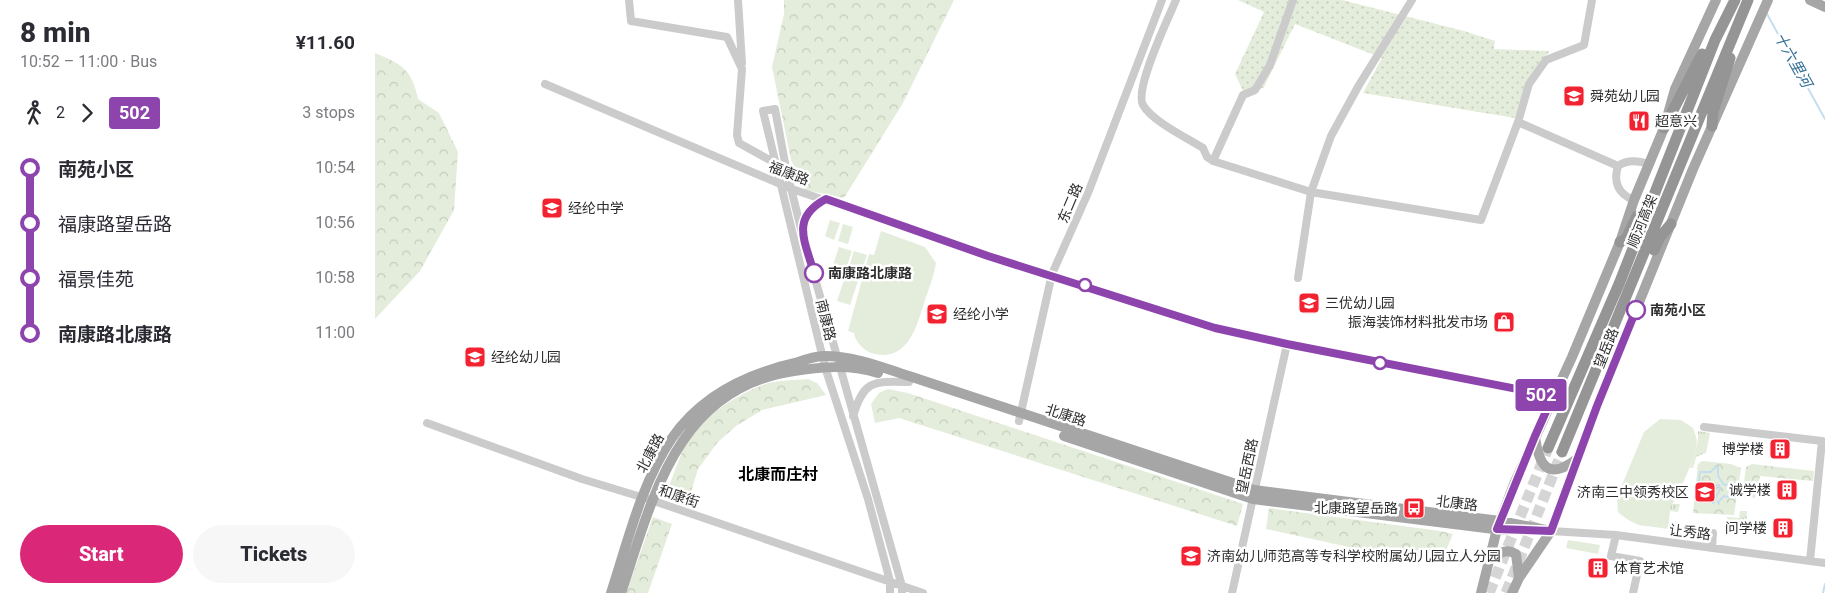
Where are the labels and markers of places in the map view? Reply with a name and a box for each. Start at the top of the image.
school or university icon: 舜苑幼儿园 [1562,84,1586,108]
place label: 舜苑幼儿园 [1590,88,1660,104]
restaurant icon: 超意兴 [1627,109,1651,133]
place label: 超意兴 [1655,113,1697,129]
school or university icon: 经纶中学 [540,196,564,220]
place label: 经纶中学 [568,200,624,216]
marker: 南康路北康路 [804,263,824,283]
place label: 南康路北康路 [828,265,912,281]
unlabelled marker [1078,278,1092,292]
school or university icon: 三优幼儿园 [1297,291,1321,315]
place label: 三优幼儿园 [1325,295,1395,311]
marker: 南苑小区 [1626,300,1646,320]
school or university icon: 经纶小学 [925,302,949,326]
place label: 南苑小区 [1650,302,1706,318]
place label: 经纶小学 [953,306,1009,322]
shop icon: 振海装饰材料批发市场 [1492,310,1516,334]
place label: 振海装饰材料批发市场 [1348,314,1488,330]
school or university icon: 经纶幼儿园 [463,345,487,369]
place label: 经纶幼儿园 [491,349,561,365]
unlabelled marker [1373,356,1387,370]
building icon: 博学楼 [1768,437,1792,461]
place label: 博学楼 [1722,441,1764,457]
building icon: 诚学楼 [1775,478,1799,502]
school or university icon: 济南三中领秀校区 [1693,480,1717,504]
place label: 诚学楼 [1729,482,1771,498]
place label: 济南三中领秀校区 [1577,484,1689,500]
bus stop icon: 北康路望岳路 [1402,496,1426,520]
place label: 北康路望岳路 [1314,500,1398,516]
building icon: 问学楼 [1771,516,1795,540]
place label: 问学楼 [1725,520,1767,536]
school or university icon: 济南幼儿师范高等专科学校附属幼儿园立人分园 [1179,544,1203,568]
place label: 济南幼儿师范高等专科学校附属幼儿园立人分园 [1207,548,1501,564]
building icon: 体育艺术馆 [1586,556,1610,580]
place label: 体育艺术馆 [1614,560,1684,576]

